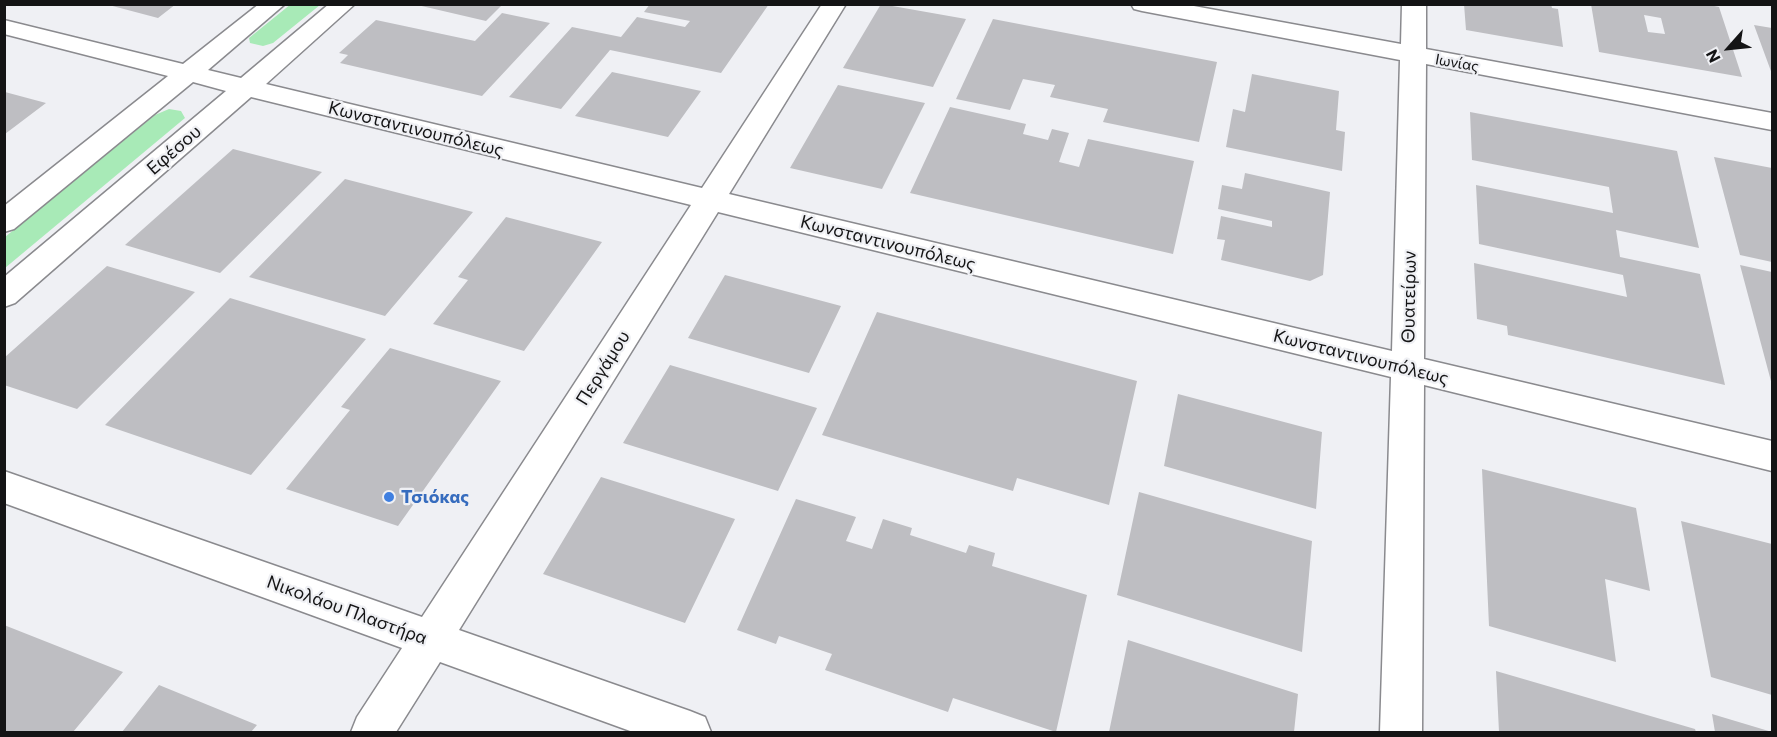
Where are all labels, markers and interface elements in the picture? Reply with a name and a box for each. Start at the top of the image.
north arrow [1699,18,1759,78]
text: N [1701,47,1724,66]
street label: Ιωνίας [1434,50,1480,76]
street label: Κωνσταντινουπόλεως [326,97,506,161]
street label: Εφέσου [142,121,206,179]
street label: Κωνσταντινουπόλεως [798,211,978,275]
street label: Θυατείρων [1397,251,1421,343]
street label: Κωνσταντινουπόλεως [1271,325,1451,389]
street label: Περγάμου [572,327,634,409]
place label: Τσιόκας [401,486,469,508]
marker: Τσιόκας [382,490,396,504]
street label: Νικολάου Πλαστήρα [264,571,430,649]

